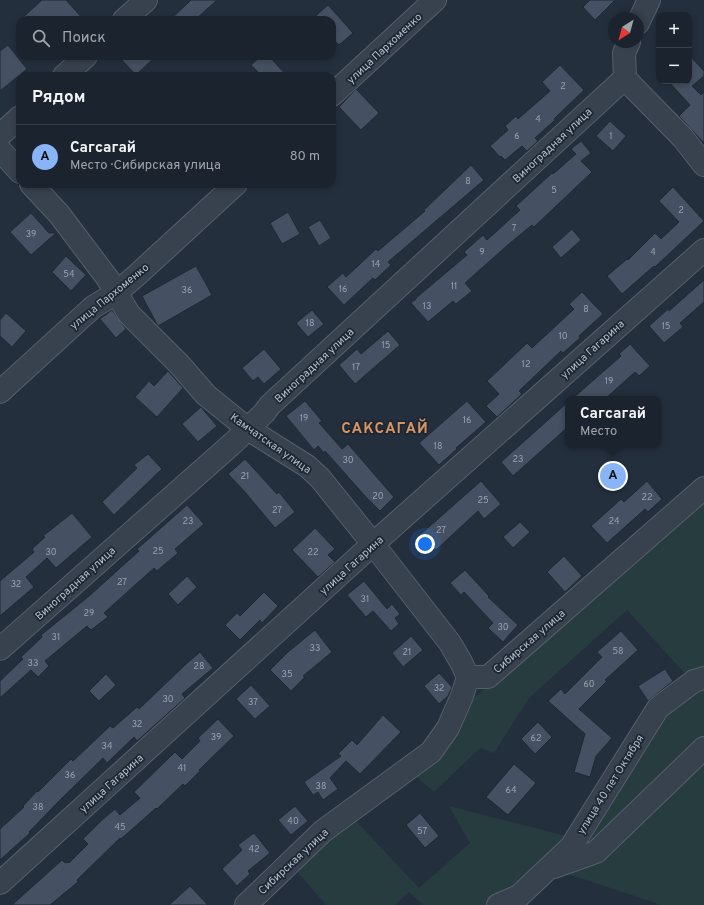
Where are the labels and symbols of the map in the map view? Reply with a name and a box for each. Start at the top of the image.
street label: улица Пархоменко [344,10,425,87]
north arrow [608,12,644,48]
house number: 2 [560,81,566,92]
street label: Виноградная улица [510,105,595,186]
house number: 4 [535,114,541,125]
house number: 6 [514,131,520,142]
house number: 1 [609,131,613,142]
house number: 8 [465,176,471,187]
house number: 5 [551,185,557,196]
house number: 2 [678,205,684,216]
house number: 7 [512,223,517,234]
house number: 39 [26,229,36,240]
house number: 9 [479,247,485,258]
house number: 4 [650,247,656,258]
house number: 14 [372,259,381,270]
street label: улица Пархоменко [67,261,152,333]
house number: 54 [63,269,75,280]
house number: 11 [451,281,457,292]
house number: 16 [339,284,347,295]
house number: 36 [182,285,192,296]
house number: 13 [423,301,431,312]
house number: 8 [583,304,589,315]
street label: улица Гагарина [558,317,628,382]
house number: 18 [306,318,314,329]
house number: 15 [662,321,670,332]
street label: Виноградная улица [272,325,357,406]
house number: 10 [558,331,568,342]
house number: 15 [382,340,390,351]
house number: 12 [522,359,530,370]
house number: 17 [352,362,360,373]
house number: 19 [605,376,613,387]
street label: Камчатская улица [227,411,314,477]
house number: 19 [300,413,308,424]
house number: 16 [463,415,471,426]
district label: САКСАГАЙ [341,418,429,439]
house number: 18 [434,441,442,452]
house number: 23 [513,454,523,465]
house number: 30 [342,455,354,466]
pin: A [600,461,626,491]
house number: 21 [241,471,249,482]
house number: 20 [372,491,384,502]
house number: 22 [641,492,653,503]
house number: 25 [477,495,489,506]
house number: 27 [272,505,282,516]
house number: 23 [183,516,193,527]
house number: 24 [608,516,620,527]
house number: 27 [436,525,446,536]
street label: улица Гагарина [317,533,387,598]
your location [415,534,435,554]
street label: Виноградная улица [33,544,119,624]
house number: 25 [152,546,164,557]
house number: 30 [45,547,57,558]
house number: 22 [307,547,319,558]
house number: 27 [117,577,127,588]
house number: 32 [11,579,21,590]
house number: 31 [361,594,369,605]
street label: Сибирская улица [491,607,569,677]
house number: 29 [84,608,94,619]
house number: 30 [497,622,509,633]
house number: 31 [52,632,60,643]
house number: 33 [310,643,320,654]
house number: 58 [612,646,624,657]
house number: 21 [403,647,411,658]
house number: 33 [28,658,38,669]
house number: 28 [193,661,205,672]
house number: 35 [281,669,293,680]
house number: 60 [583,679,595,690]
house number: 32 [434,683,444,694]
house number: 30 [162,694,174,705]
house number: 37 [248,697,258,708]
house number: 32 [132,719,142,730]
house number: 39 [211,732,221,743]
street label: улица 40 лет Октября [574,732,647,837]
house number: 62 [531,733,541,744]
house number: 34 [101,741,113,752]
street label: улица Гагарина [77,751,147,816]
house number: 41 [178,763,186,774]
house number: 36 [65,770,75,781]
house number: 38 [316,781,326,792]
house number: 64 [506,785,517,796]
house number: 38 [33,802,43,813]
house number: 40 [287,816,299,827]
house number: 45 [114,822,126,833]
street label: Сибирская улица [256,826,332,898]
house number: 57 [417,826,427,837]
house number: 42 [248,844,260,855]

